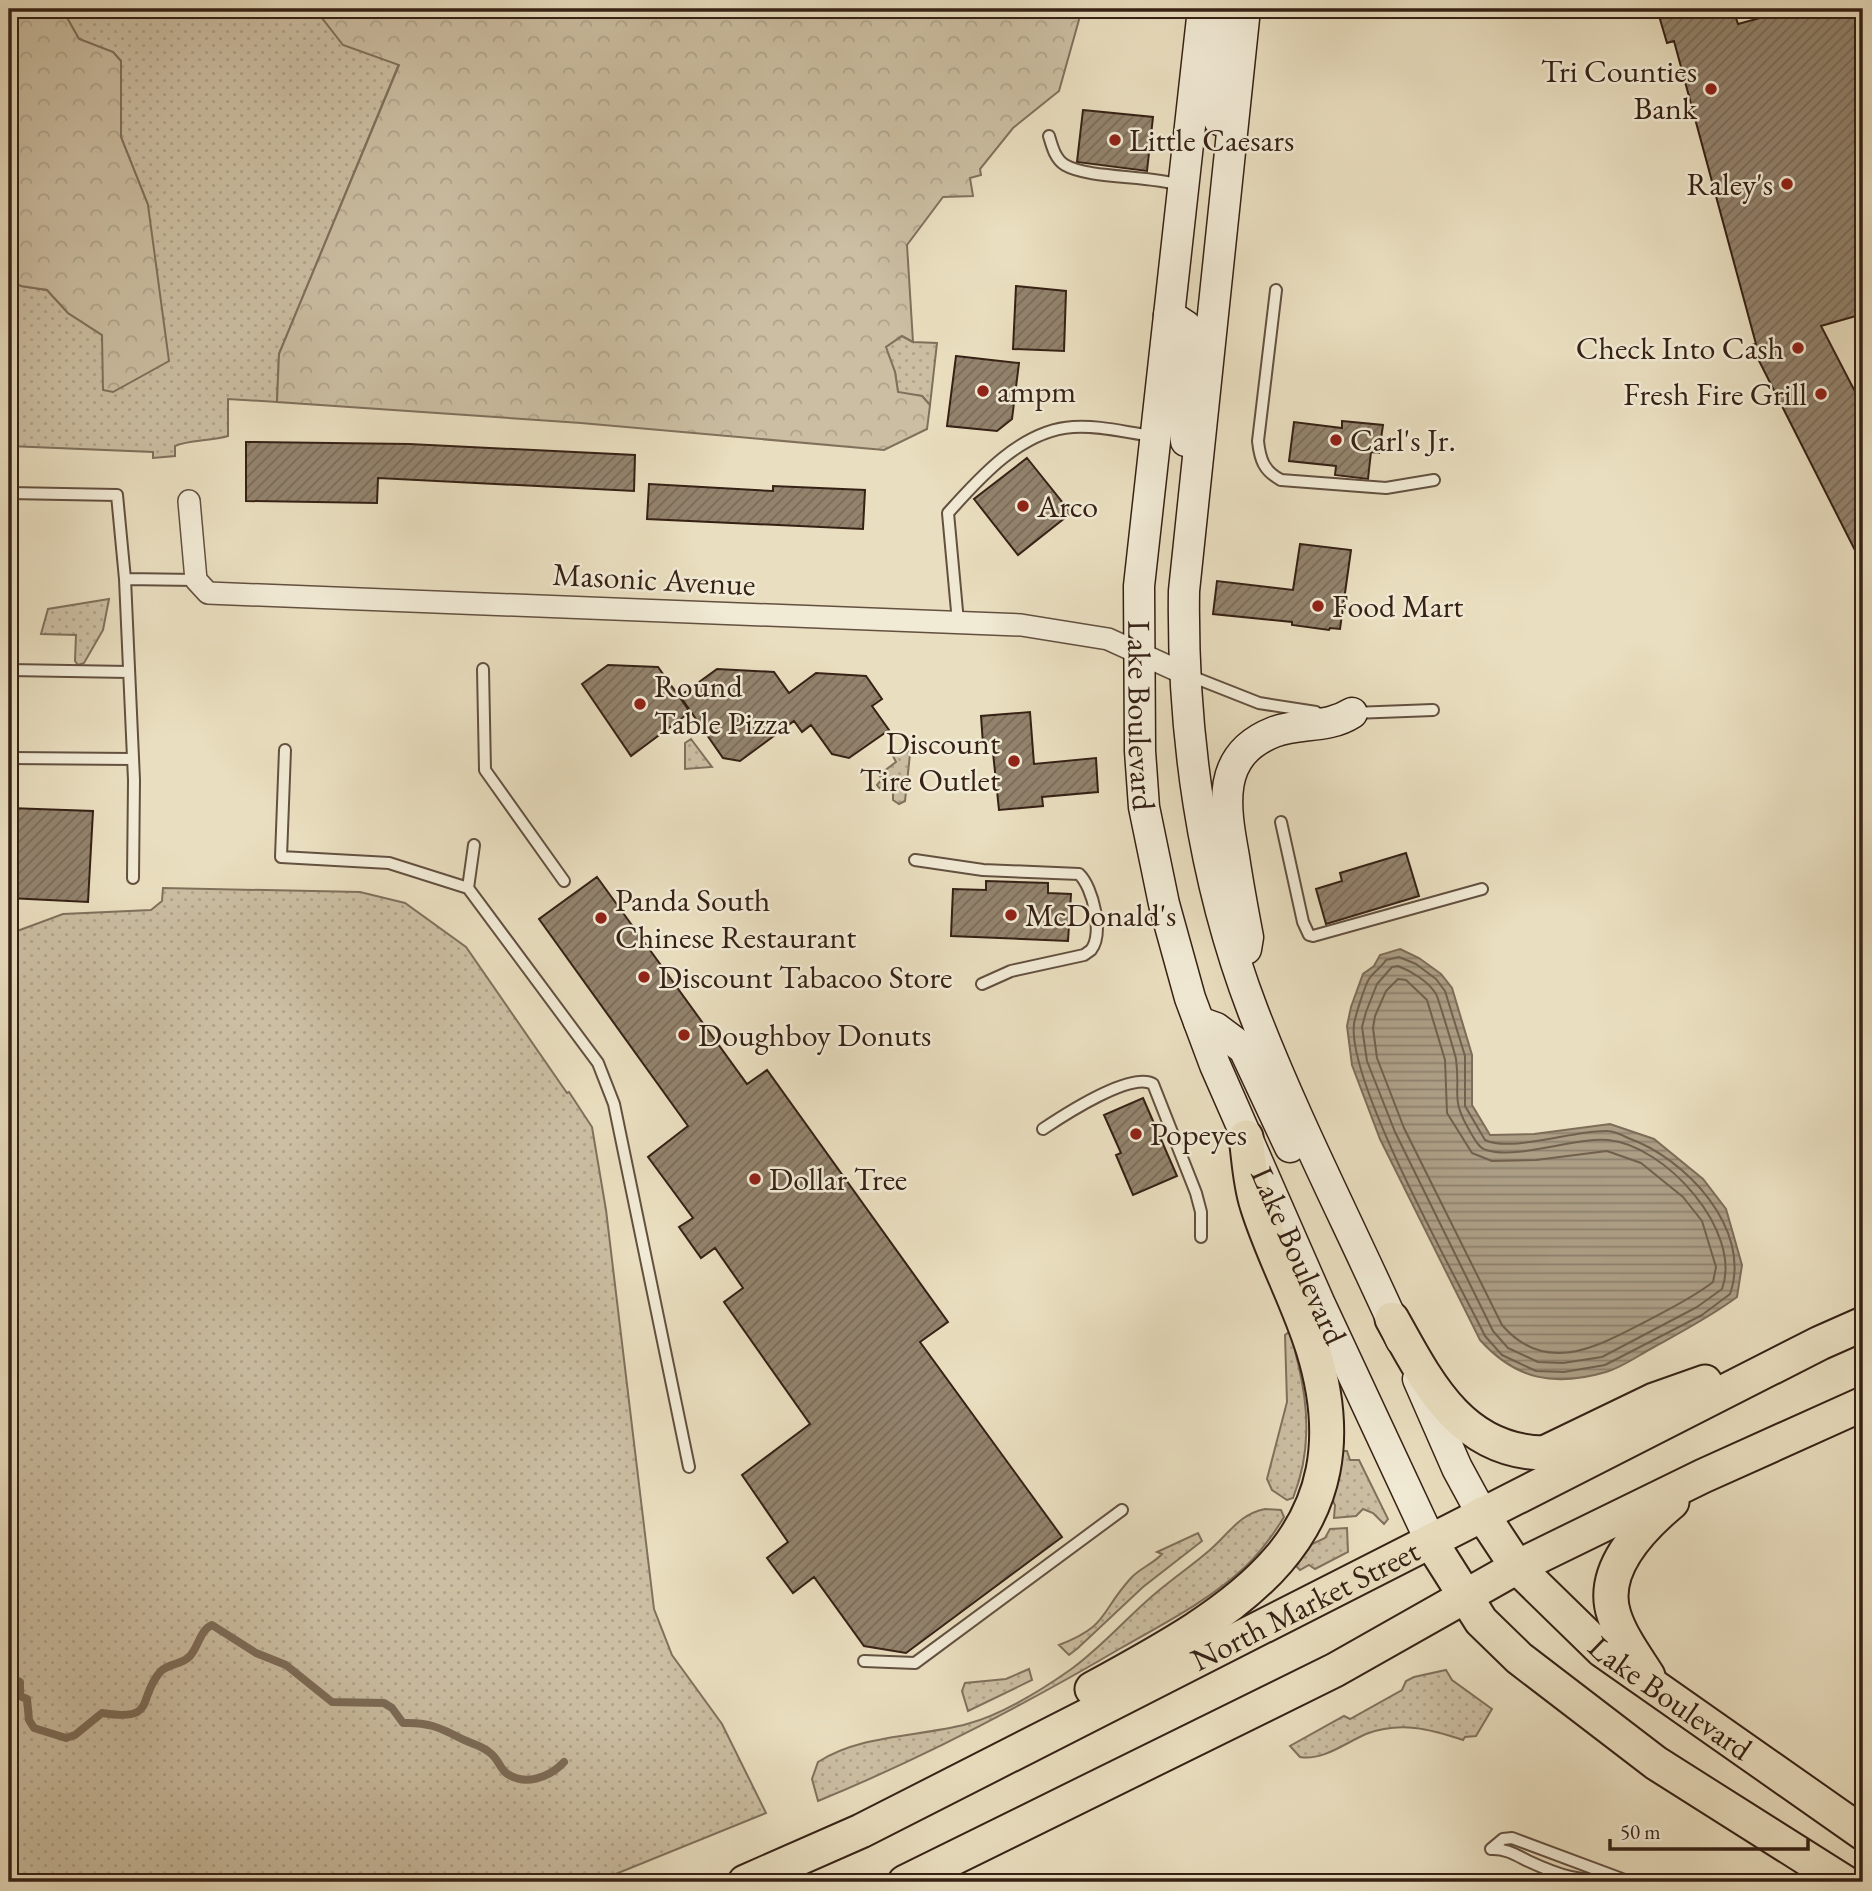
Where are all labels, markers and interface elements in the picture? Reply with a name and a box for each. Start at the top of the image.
place label: Tri Counties Bank [1541,50,1698,129]
marker: Tri Counties Bank [1703,81,1719,97]
place label: Little Caesars [1129,119,1294,161]
marker: Little Caesars [1107,132,1123,148]
place label: Raley's [1687,163,1773,205]
marker: Raley's [1779,176,1795,192]
place label: Check Into Cash [1576,327,1784,369]
marker: Check Into Cash [1790,340,1806,356]
place label: ampm [997,370,1076,412]
place label: Fresh Fire Grill [1623,373,1807,415]
marker: ampm [975,383,991,399]
marker: Fresh Fire Grill [1813,386,1829,402]
place label: Carl's Jr. [1350,419,1456,461]
marker: Carl's Jr. [1328,432,1344,448]
place label: Arco [1036,485,1098,527]
marker: Arco [1015,498,1031,514]
street label: Masonic Avenue [551,553,757,605]
place label: Food Mart [1332,585,1463,627]
marker: Food Mart [1310,598,1326,614]
street label: Lake Boulevard [1118,620,1165,813]
place label: Round Table Pizza [654,665,790,744]
marker: Round Table Pizza [632,696,648,712]
place label: Discount Tire Outlet [860,722,1000,801]
marker: Discount Tire Outlet [1006,753,1022,769]
place label: Panda South Chinese Restaurant [615,879,856,958]
place label: McDonald's [1025,894,1176,936]
marker: McDonald's [1003,907,1019,923]
marker: Panda South Chinese Restaurant [593,910,609,926]
place label: Discount Tabacoo Store [658,956,953,998]
marker: Discount Tabacoo Store [636,969,652,985]
place label: Doughboy Donuts [698,1014,931,1056]
marker: Doughboy Donuts [676,1027,692,1043]
place label: Popeyes [1150,1113,1247,1155]
marker: Popeyes [1128,1126,1144,1142]
place label: Dollar Tree [769,1158,907,1200]
street label: Lake Boulevard [1241,1160,1357,1352]
marker: Dollar Tree [747,1171,763,1187]
street label: North Market Street [1184,1529,1426,1681]
street label: Lake Boulevard [1579,1627,1761,1770]
scale bar [1610,1807,1807,1851]
text: 50 m [1620,1818,1661,1845]

